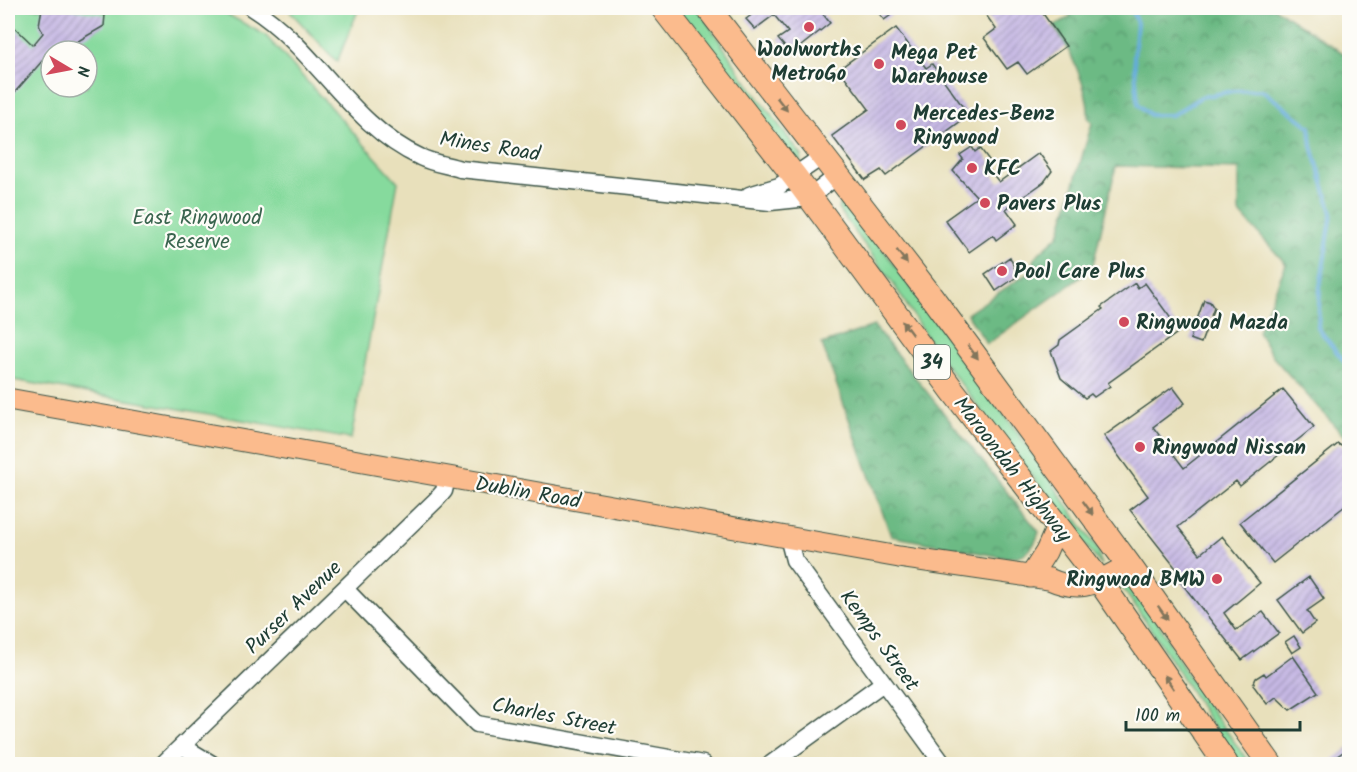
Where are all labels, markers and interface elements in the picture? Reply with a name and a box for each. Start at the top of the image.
marker: Woolworths MetroGo [802,20,816,34]
place label: Woolworths MetroGo [757,34,861,91]
place label: Mega Pet Warehouse [891,37,988,94]
north arrow [39,39,99,99]
marker: Mega Pet Warehouse [872,57,886,71]
text: N [69,64,95,78]
one-way arrow [776,96,789,112]
place label: Mercedes-Benz Ringwood [913,98,1055,155]
marker: Mercedes-Benz Ringwood [894,118,908,132]
street label: Mines Road [437,123,543,172]
place label: KFC [984,153,1021,186]
marker: KFC [965,161,979,175]
place label: Pavers Plus [997,188,1101,221]
marker: Pavers Plus [978,196,992,210]
park label: East Ringwood Reserve [132,202,262,259]
one-way arrow [896,250,908,265]
place label: Pool Care Plus [1014,256,1145,289]
marker: Pool Care Plus [995,264,1009,278]
place label: Ringwood Mazda [1136,307,1288,340]
marker: Ringwood Mazda [1117,315,1131,329]
one-way arrow [901,321,913,336]
one-way arrow [966,344,978,359]
road number: 34 [914,345,950,379]
street label: Maroondah Highway [944,390,1080,550]
place label: Ringwood Nissan [1152,432,1306,465]
marker: Ringwood Nissan [1133,440,1147,454]
street label: Dublin Road [472,468,584,519]
one-way arrow [1082,500,1094,516]
street label: Purser Avenue [238,553,351,663]
place label: Ringwood BMW [1066,564,1205,597]
marker: Ringwood BMW [1210,572,1224,586]
street label: Kemps Street [830,583,928,700]
one-way arrow [1157,604,1169,620]
one-way arrow [1163,674,1175,690]
street label: Charles Street [489,689,619,746]
scale bar [1126,694,1300,732]
text: 100 m [1135,702,1180,731]

